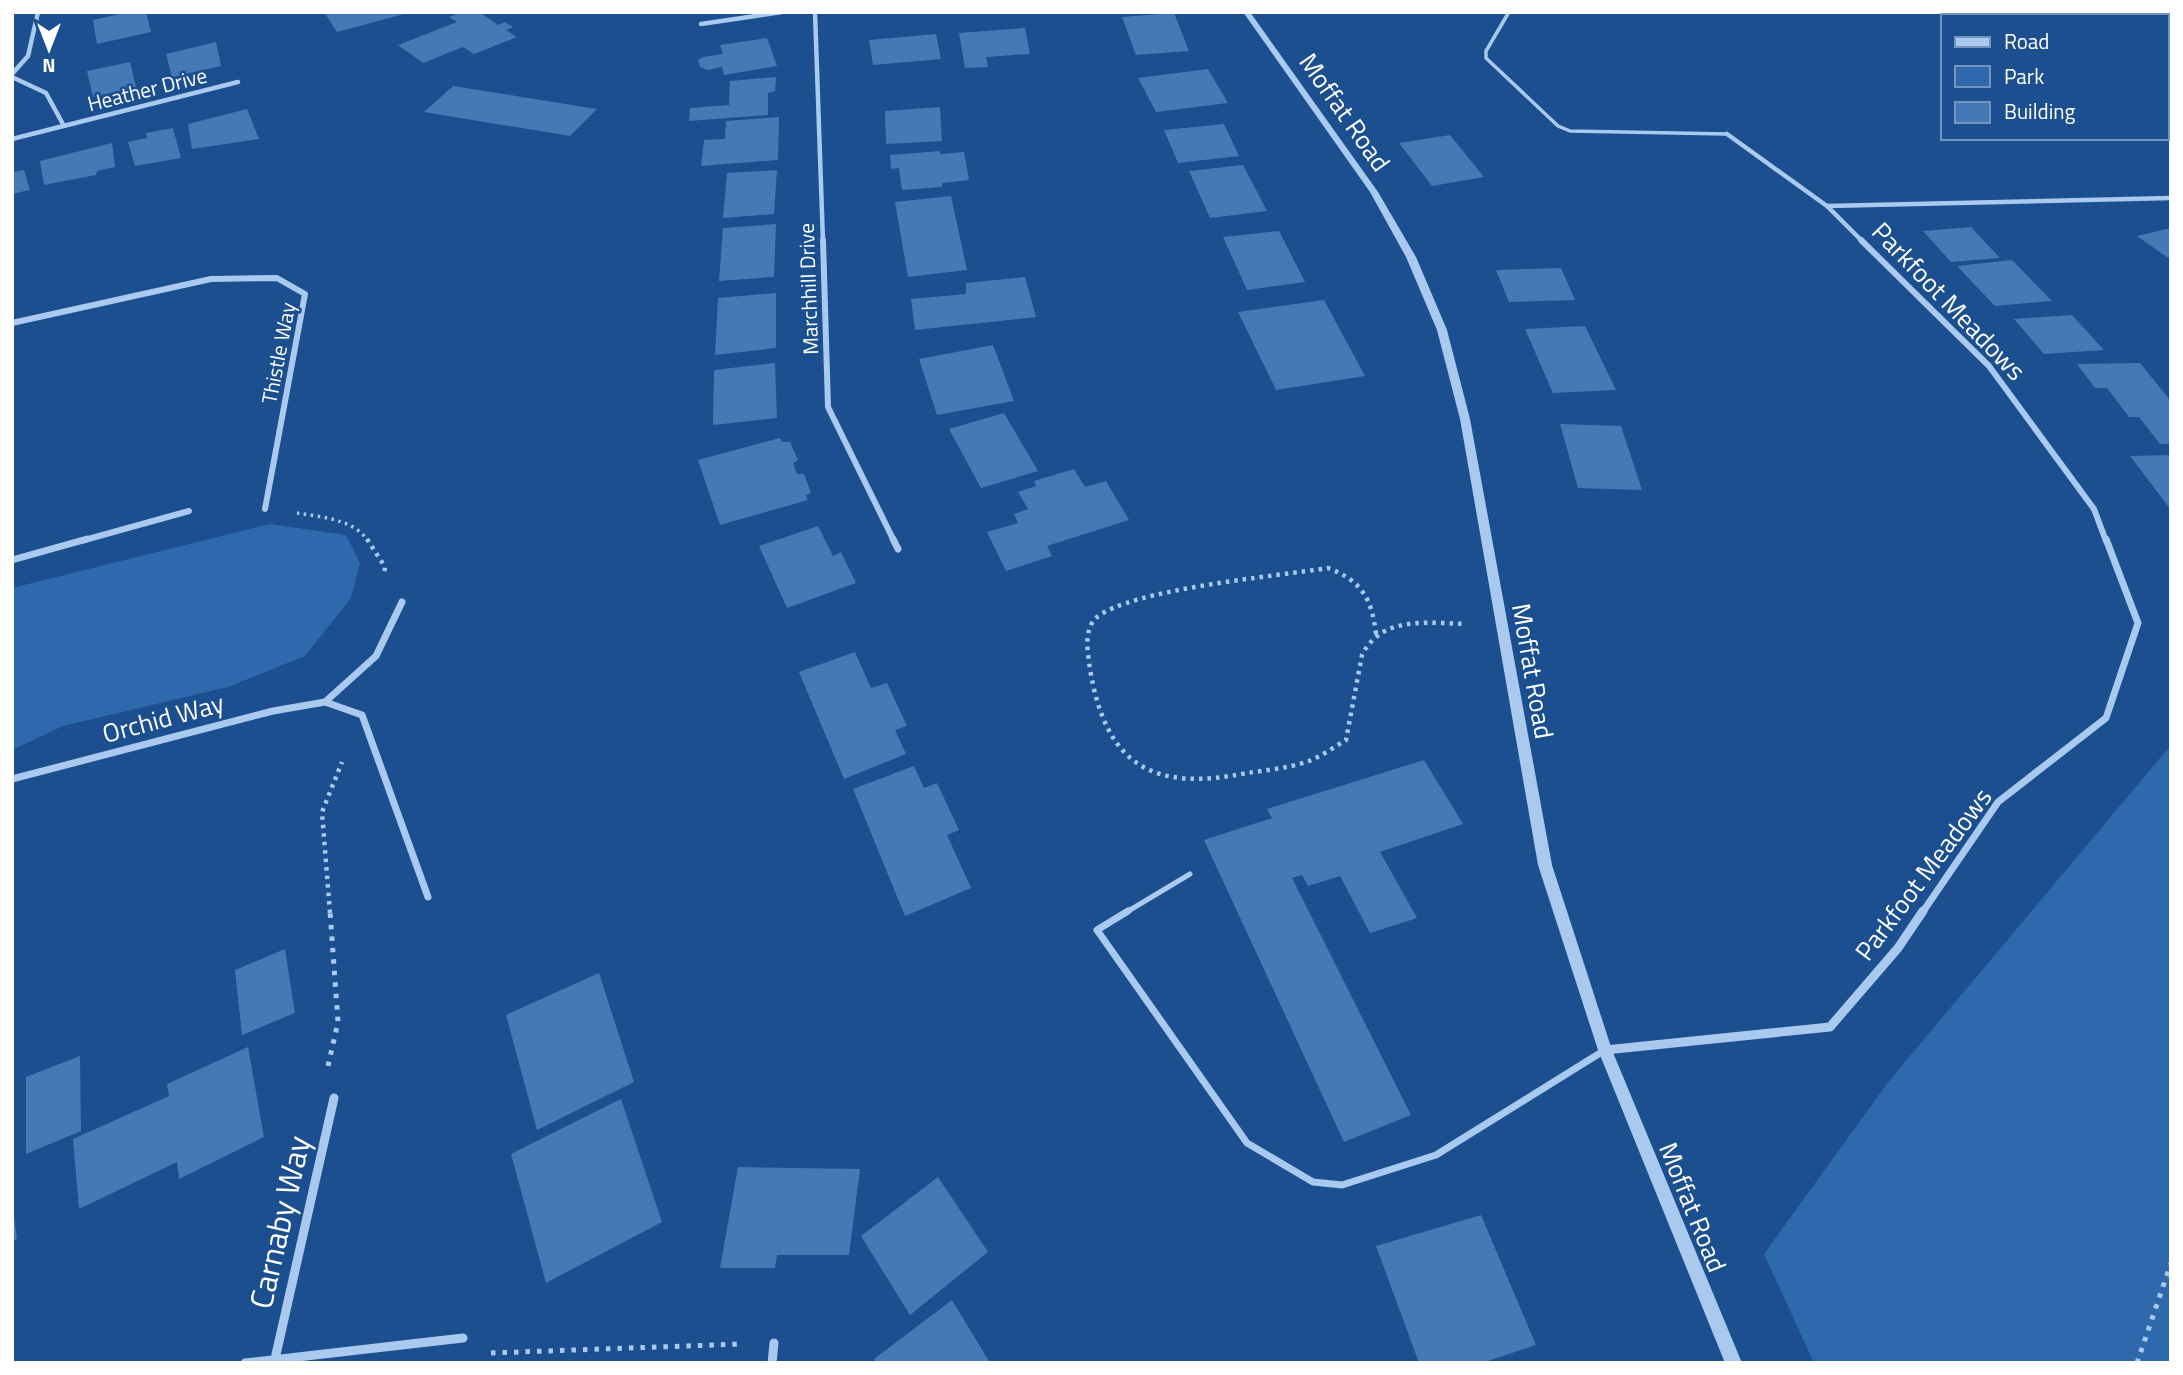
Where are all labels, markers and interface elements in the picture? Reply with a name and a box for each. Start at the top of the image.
north arrow [14,14,84,84]
legend [1941,14,2169,140]
text: Road [2004,25,2049,57]
street label: Moffat Road [1290,45,1400,179]
text: N [42,52,56,81]
street label: Heather Drive [84,59,210,119]
text: Park [2004,60,2044,92]
text: Building [2004,95,2076,127]
street label: Parkfoot Meadows [1863,213,2035,389]
street label: Marchhill Drive [790,223,826,355]
street label: Thistle Way [252,299,304,407]
street label: Moffat Road [1502,600,1564,742]
street label: Orchid Way [98,683,228,753]
street label: Parkfoot Meadows [1845,779,2001,969]
street label: Carnaby Way [236,1131,322,1313]
street label: Moffat Road [1649,1136,1737,1278]

